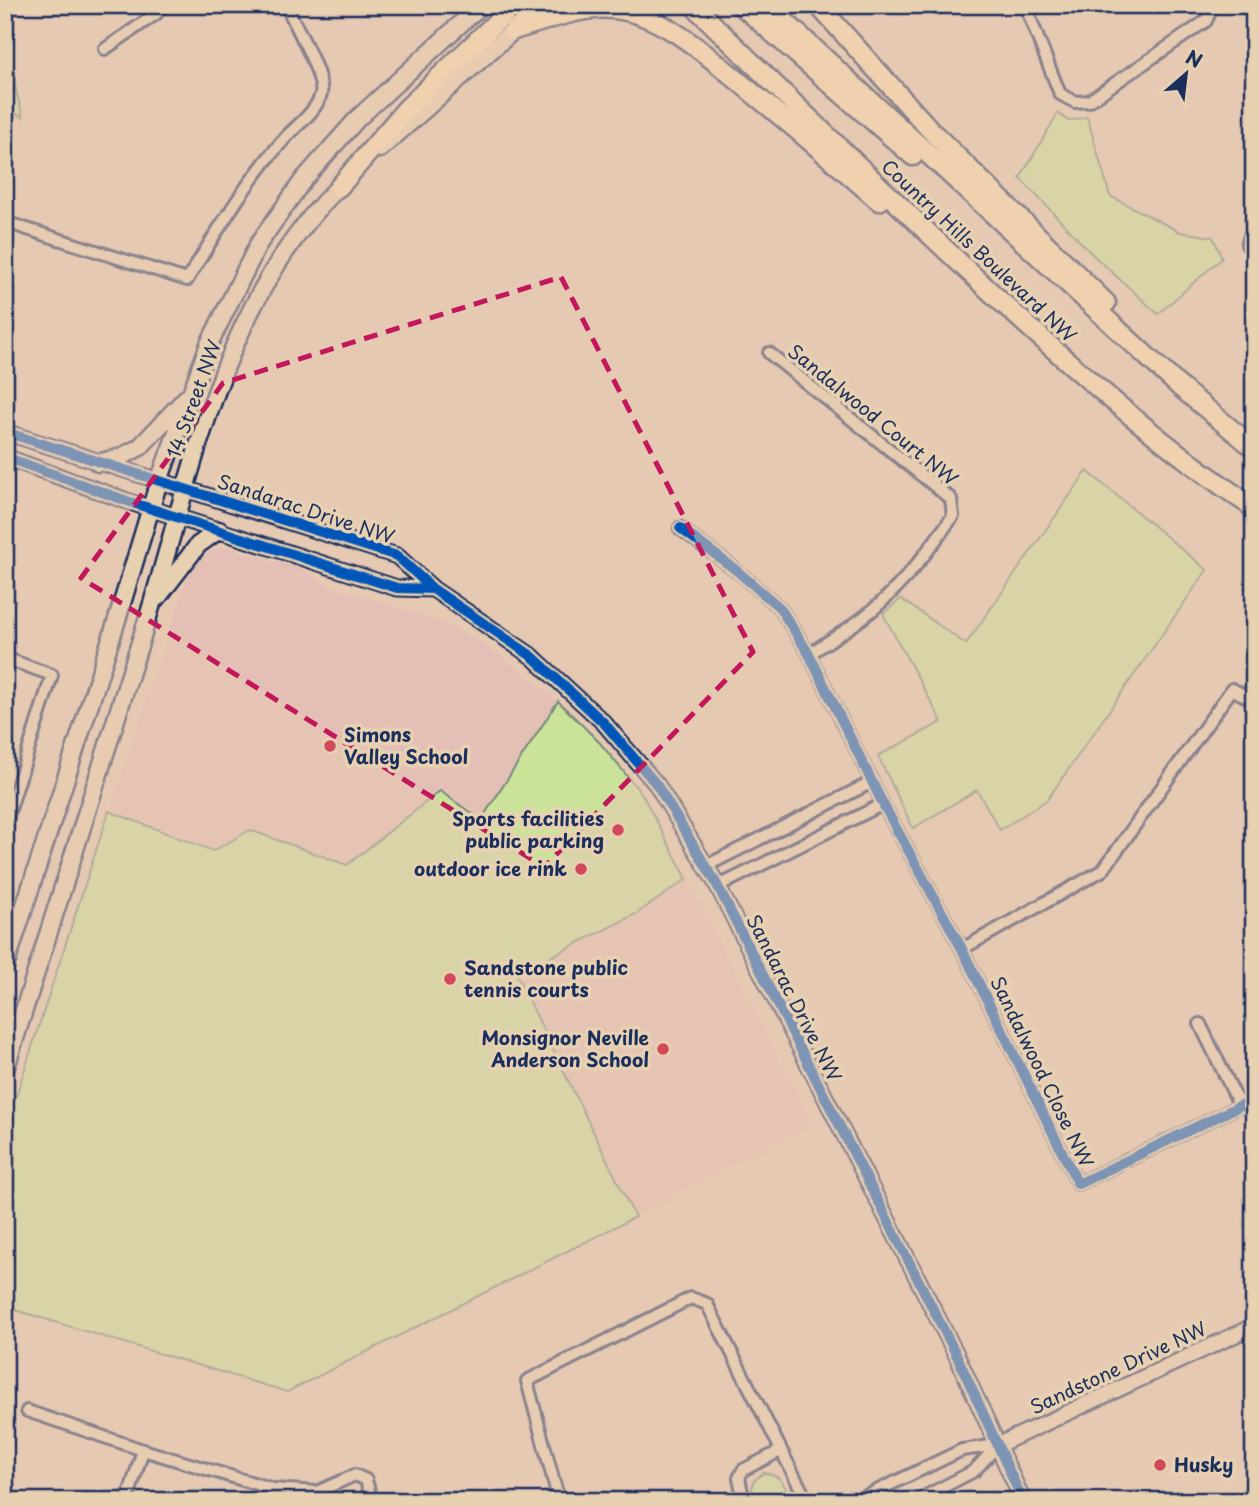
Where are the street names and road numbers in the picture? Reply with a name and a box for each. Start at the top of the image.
street label: Country Hills Boulevard NW [876,152,1084,349]
street label: 14 Street NW [159,335,228,462]
street label: Sandalwood Court NW [783,337,965,492]
street label: Sandarac Drive NW [214,466,399,550]
street label: Sandarac Drive NW [741,909,850,1087]
street label: Sandalwood Close NW [984,971,1102,1172]
street label: Sandstone Drive NW [1025,1314,1211,1420]

